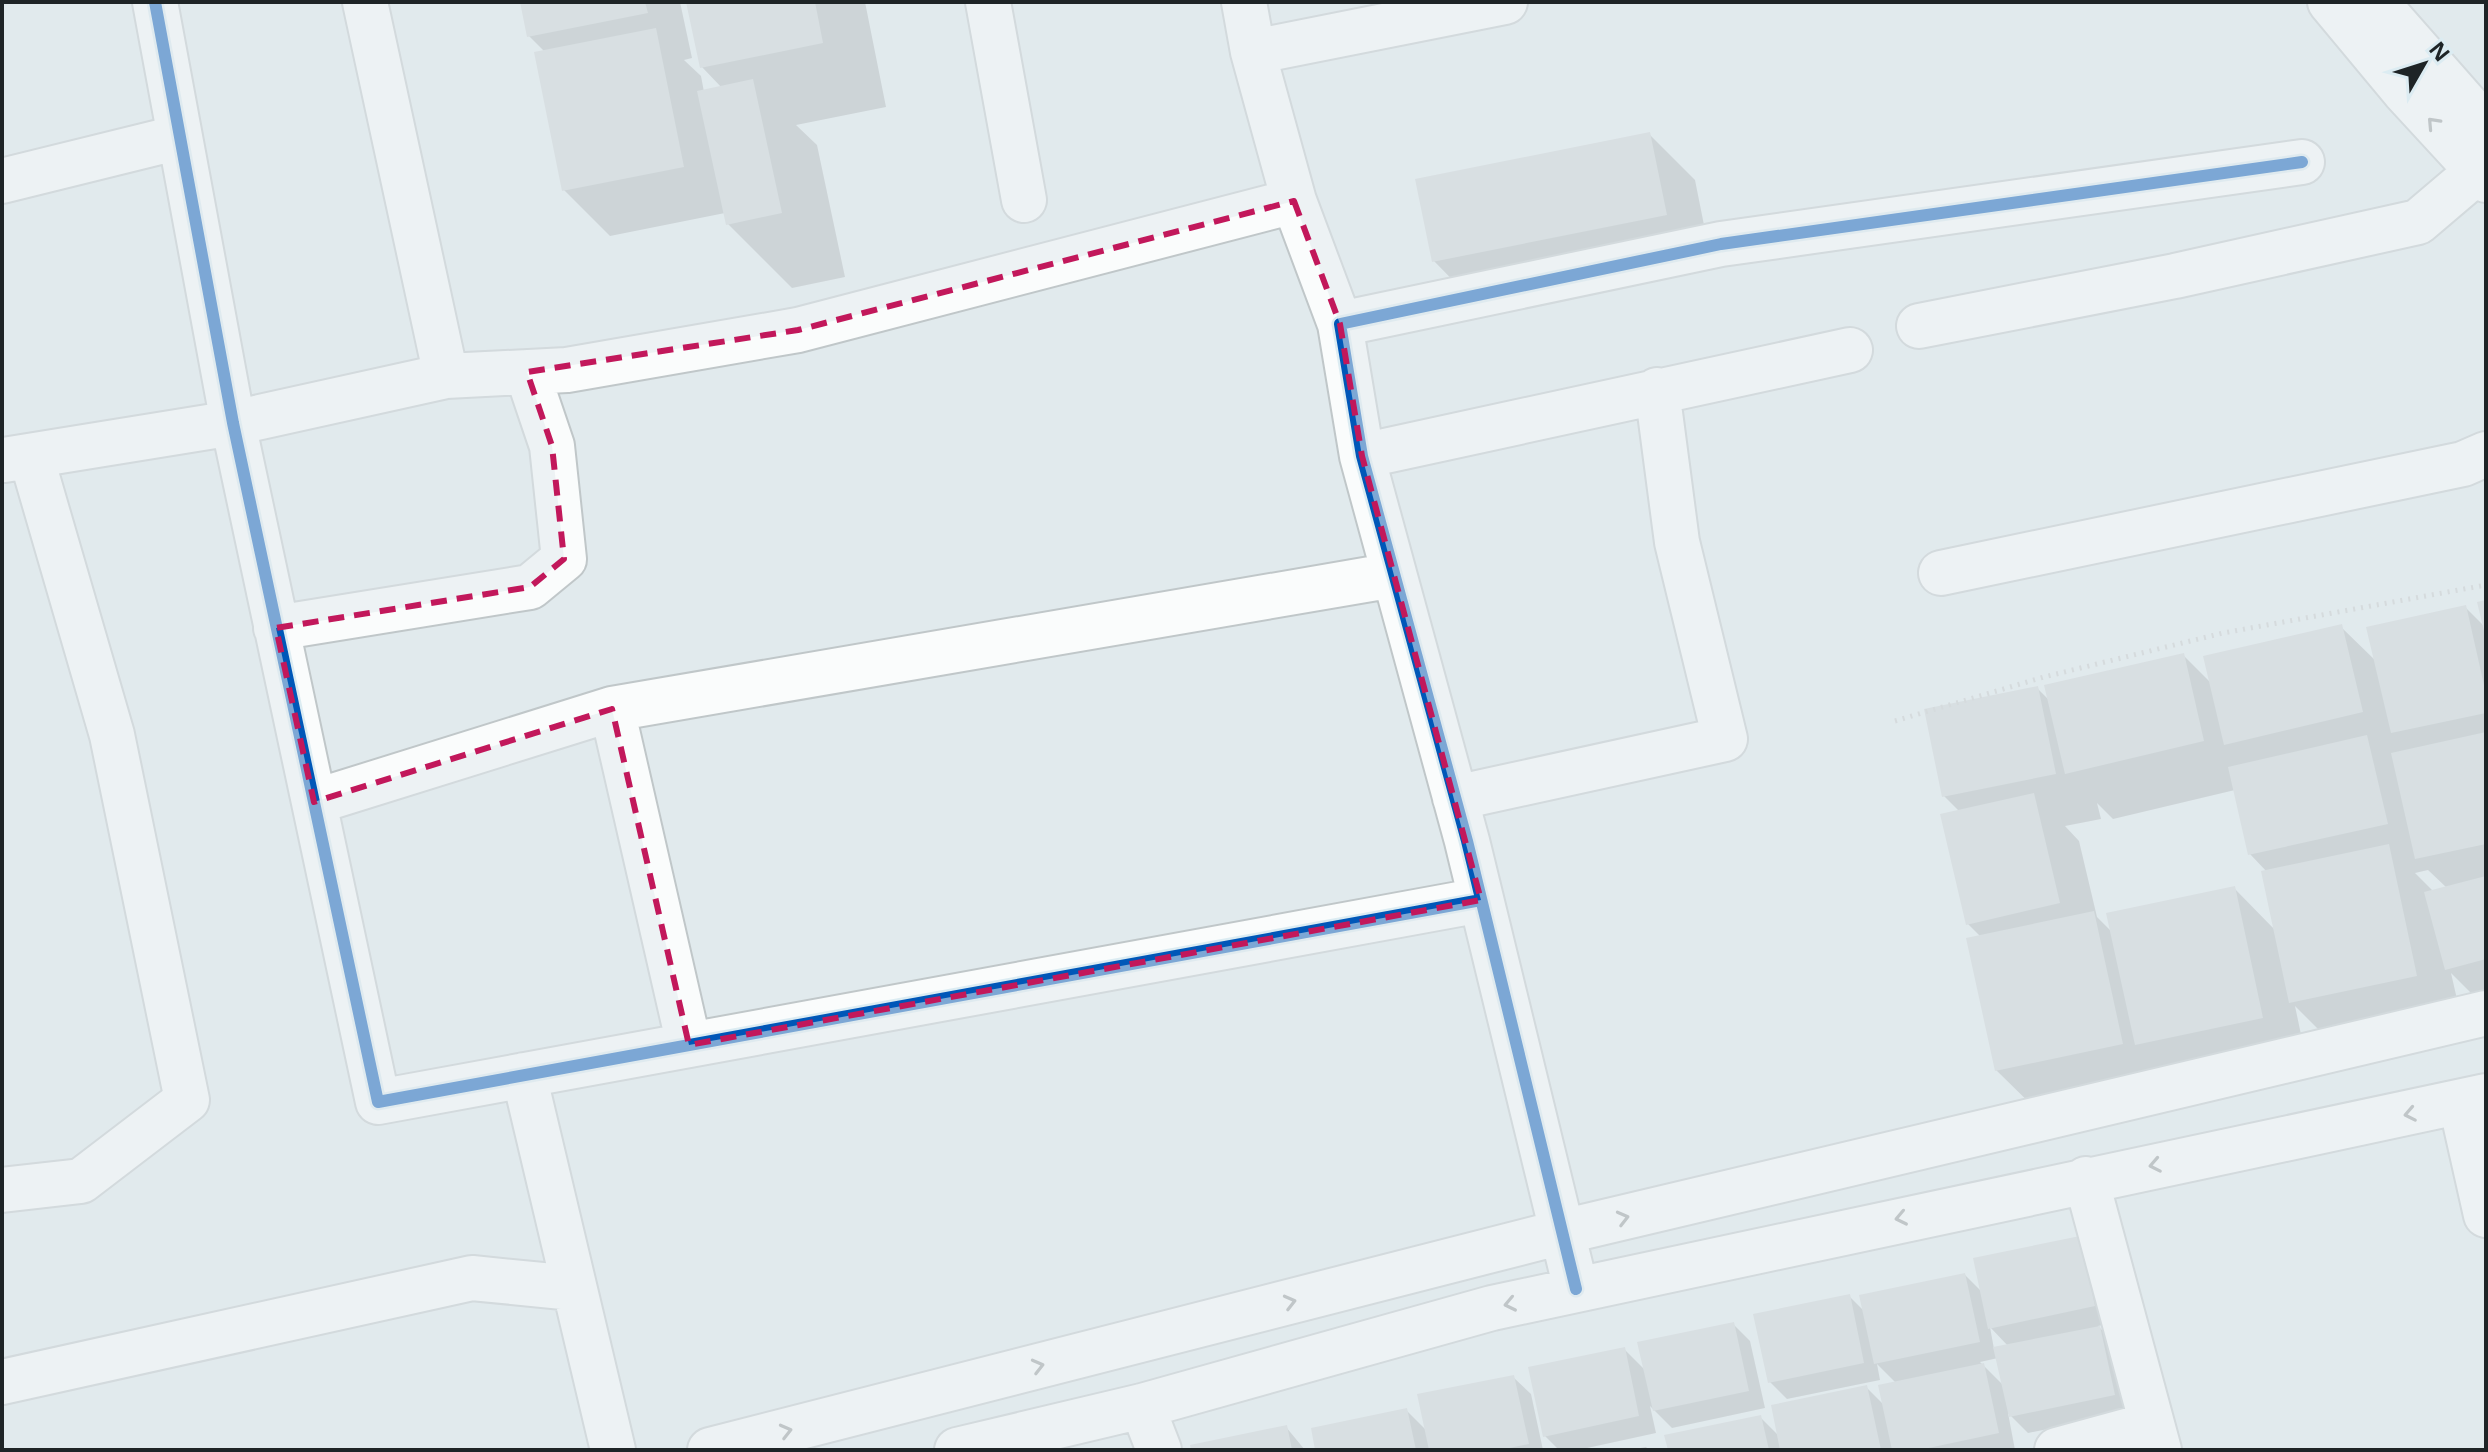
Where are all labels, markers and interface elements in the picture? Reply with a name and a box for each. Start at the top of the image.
north arrow [2384,24,2464,104]
text: N [2423,34,2458,67]
one-way arrow [2428,117,2442,132]
one-way arrow [2404,1105,2418,1122]
one-way arrow [2149,1155,2162,1172]
one-way arrow [1895,1209,1908,1226]
one-way arrow [1616,1210,1630,1227]
one-way arrow [1282,1294,1296,1311]
one-way arrow [1504,1295,1518,1312]
one-way arrow [1030,1359,1044,1376]
one-way arrow [778,1423,792,1440]

